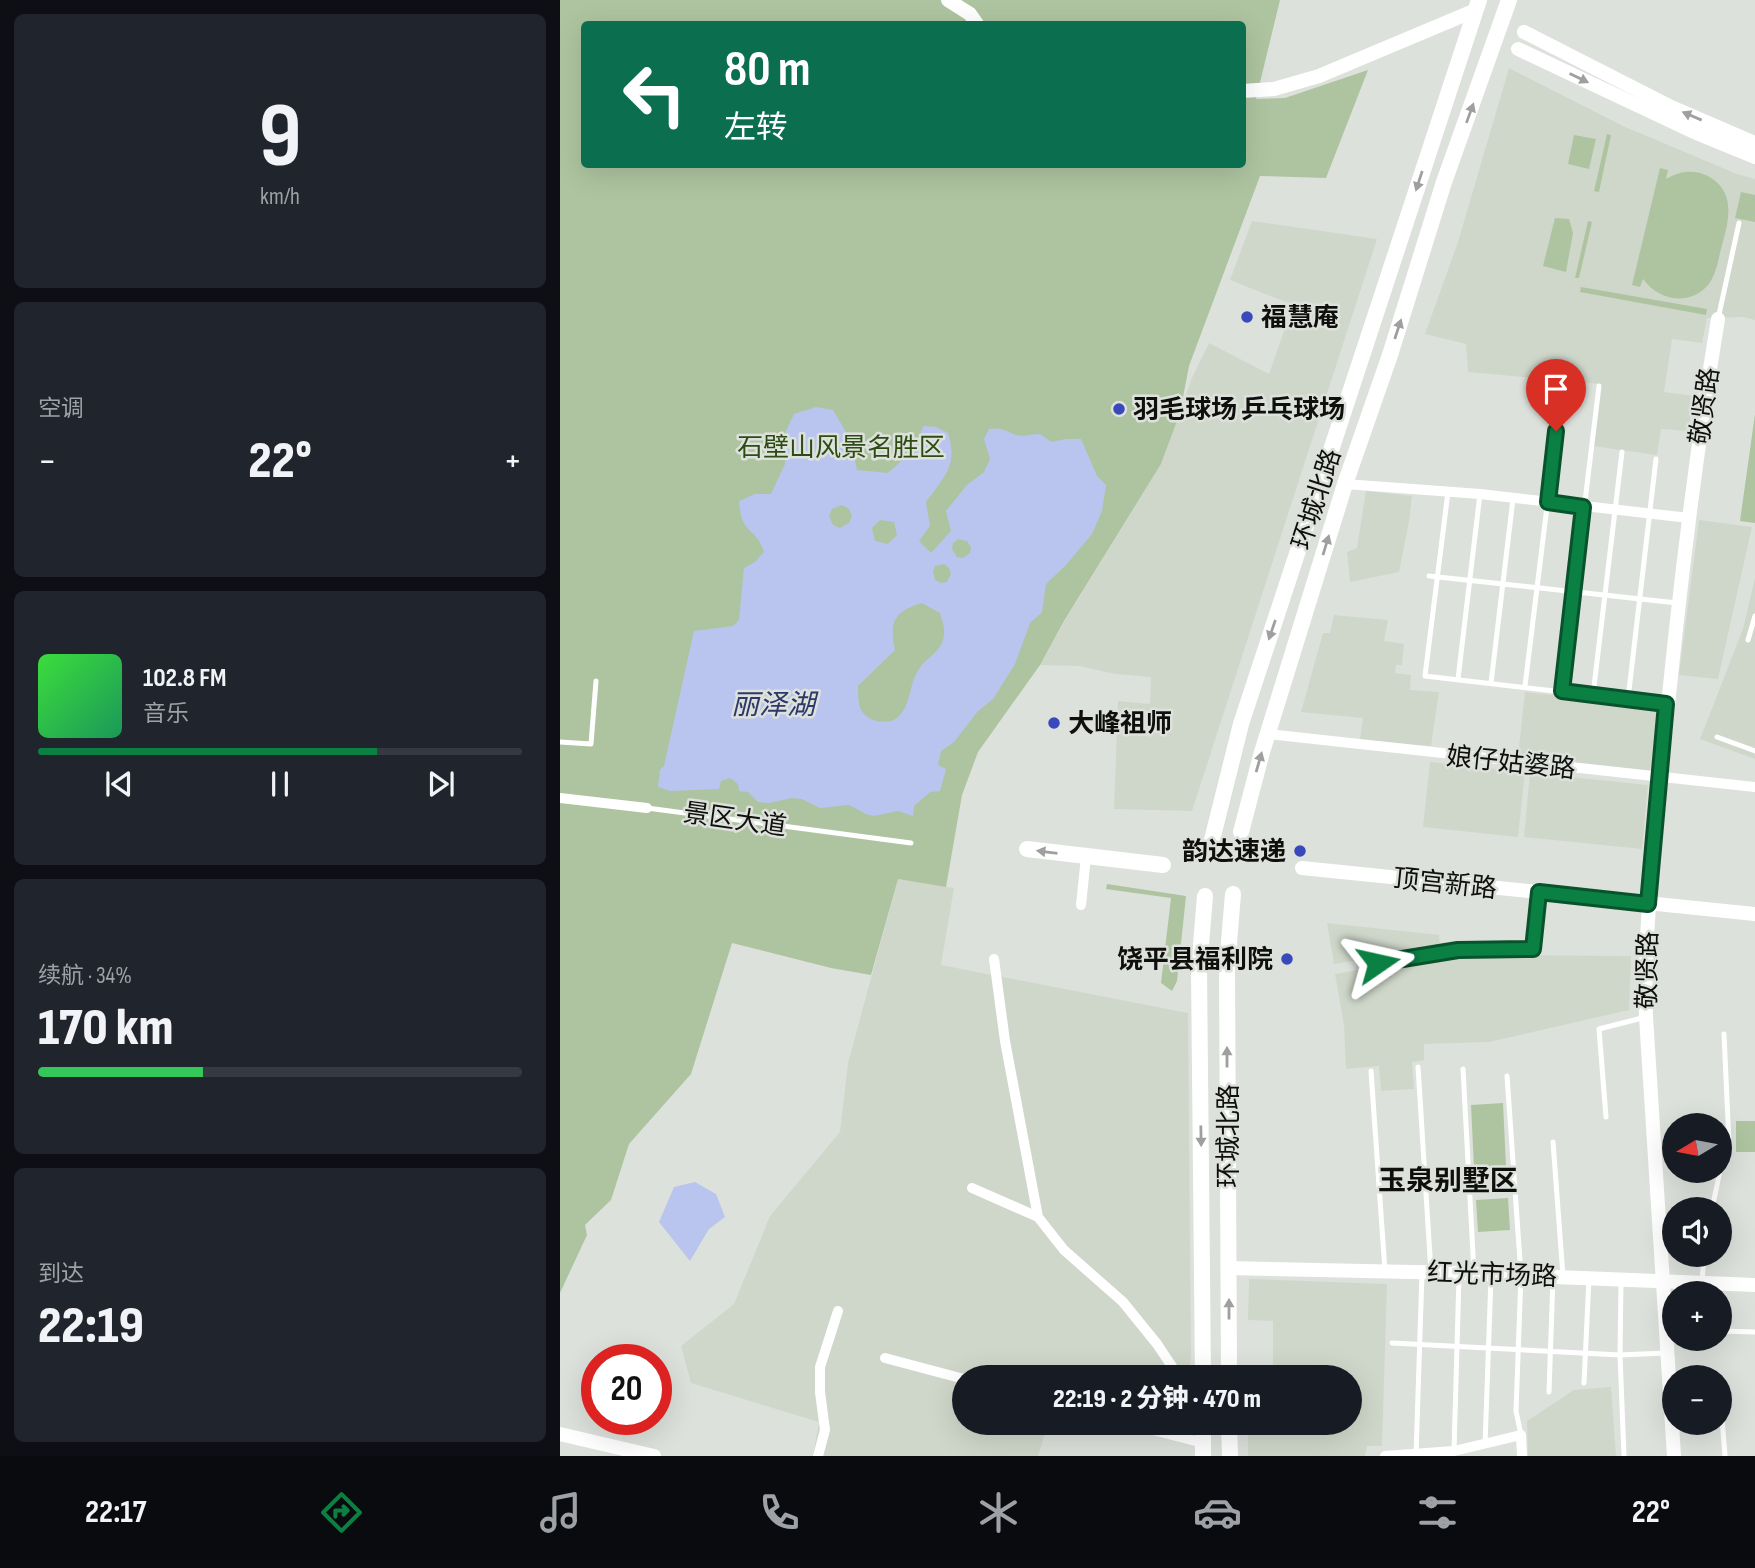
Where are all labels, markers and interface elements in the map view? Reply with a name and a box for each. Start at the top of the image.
text: 80 m [724,41,811,100]
icon: left [609,49,700,140]
one-way arrow [1569,73,1589,84]
text: 9 [258,83,302,192]
one-way arrow [1465,102,1476,123]
text: 左转 [724,109,788,148]
one-way arrow [1682,110,1703,121]
one-way arrow [1413,171,1423,192]
text: km/h [260,183,300,211]
place label: 福慧庵 [1261,303,1339,334]
marker: 福慧庵 [1239,309,1255,325]
one-way arrow [1393,318,1404,339]
pin [1526,359,1586,431]
street label: 敬贤路 [1685,365,1726,447]
icon: arrive [1537,370,1575,408]
text: 空调 [38,395,84,423]
place label: 羽毛球场 乒乓球场 [1133,395,1345,426]
marker: 羽毛球场 乒乓球场 [1111,401,1127,417]
text: 22° [248,430,312,493]
park label: 石壁山风景名胜区 [737,433,945,464]
text: − [38,439,57,484]
text: + [503,439,522,484]
street label: 环城北路 [1287,445,1348,554]
one-way arrow [1322,534,1332,555]
one-way arrow [1267,620,1277,641]
text: 102.8 FM [143,663,226,694]
water label: 丽泽湖 [731,689,819,722]
text: 音乐 [143,700,189,728]
place label: 大峰祖师 [1068,709,1172,740]
marker: 大峰祖师 [1046,715,1062,731]
street label: 娘仔姑婆路 [1445,741,1577,786]
one-way arrow [1254,751,1265,773]
icon: previous [100,765,138,803]
icon: pause [261,765,299,803]
icon: next [422,765,460,803]
street label: 景区大道 [681,798,788,843]
place label: 韵达速递 [1182,837,1286,868]
marker: 韵达速递 [1292,843,1308,859]
one-way arrow [1035,846,1057,857]
street label: 顶宫新路 [1392,864,1498,905]
position arrow [1341,926,1415,1000]
street label: 敬贤路 [1632,931,1665,1009]
place label: 饶平县福利院 [1117,945,1273,976]
marker: 饶平县福利院 [1279,951,1295,967]
text: 续航 · 34% [38,962,132,990]
text: 170 km [38,997,174,1060]
one-way arrow [1221,1046,1233,1068]
street label: 环城北路 [1214,1084,1245,1188]
north arrow [1662,1113,1732,1183]
map controls [1662,1113,1732,1435]
one-way arrow [1196,1125,1207,1147]
district label: 玉泉别墅区 [1378,1165,1518,1198]
button: sound [1662,1197,1732,1267]
street label: 红光市场路 [1426,1258,1557,1293]
text: 到达 [38,1260,84,1288]
button: + [1662,1281,1732,1351]
text: 22:19 [38,1295,144,1358]
one-way arrow [1223,1298,1235,1320]
speed limit sign: 20 [581,1344,672,1435]
button: − [1662,1365,1732,1435]
text: 22:19 · 2 分钟 · 470 m [1053,1384,1261,1415]
icon: directions [317,1488,366,1537]
icon: music [536,1488,585,1537]
icon: phone [755,1488,804,1537]
icon: climate [974,1488,1023,1537]
icon: car [1193,1488,1242,1537]
icon: filters [1413,1488,1462,1537]
text: 22:17 [85,1493,147,1532]
text: 22° [1632,1493,1670,1532]

